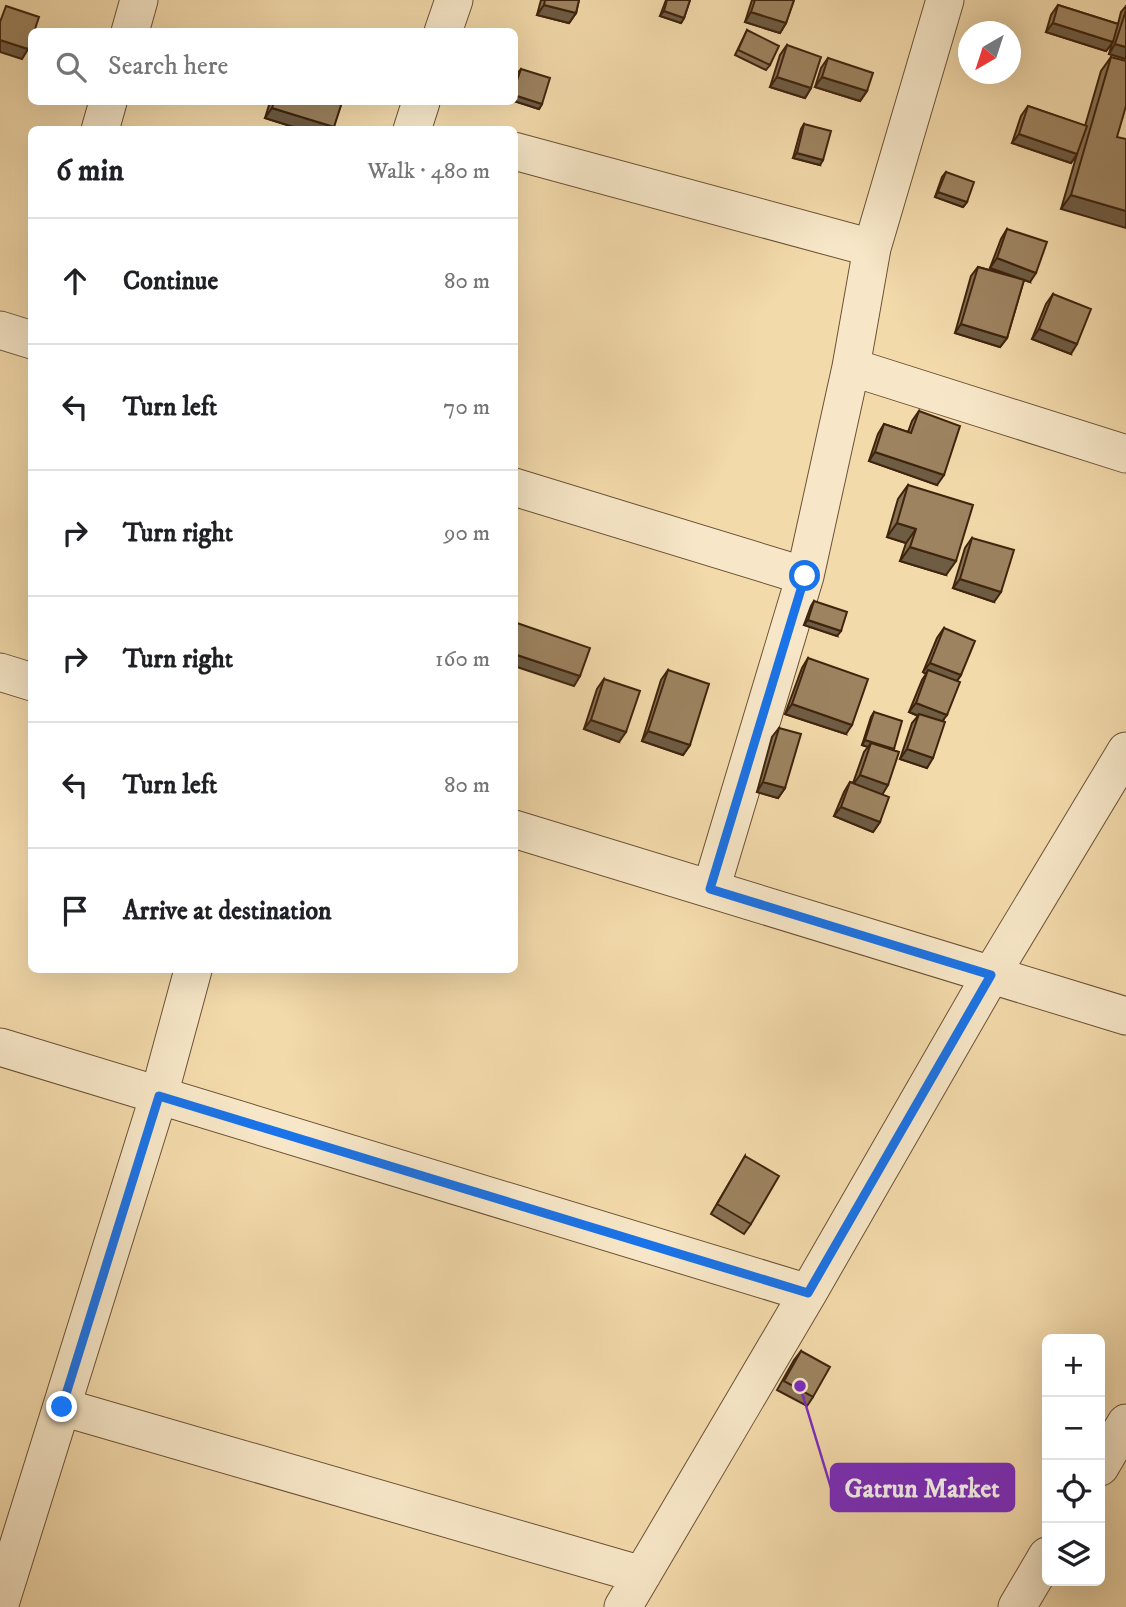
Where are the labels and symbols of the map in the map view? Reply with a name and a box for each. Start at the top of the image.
north arrow [958,21,1021,84]
route start [789,560,820,591]
route end [46,1391,77,1422]
callout: Gatrun Market [831,1464,1014,1511]
text: Gatrun Market [844,1473,1000,1506]

